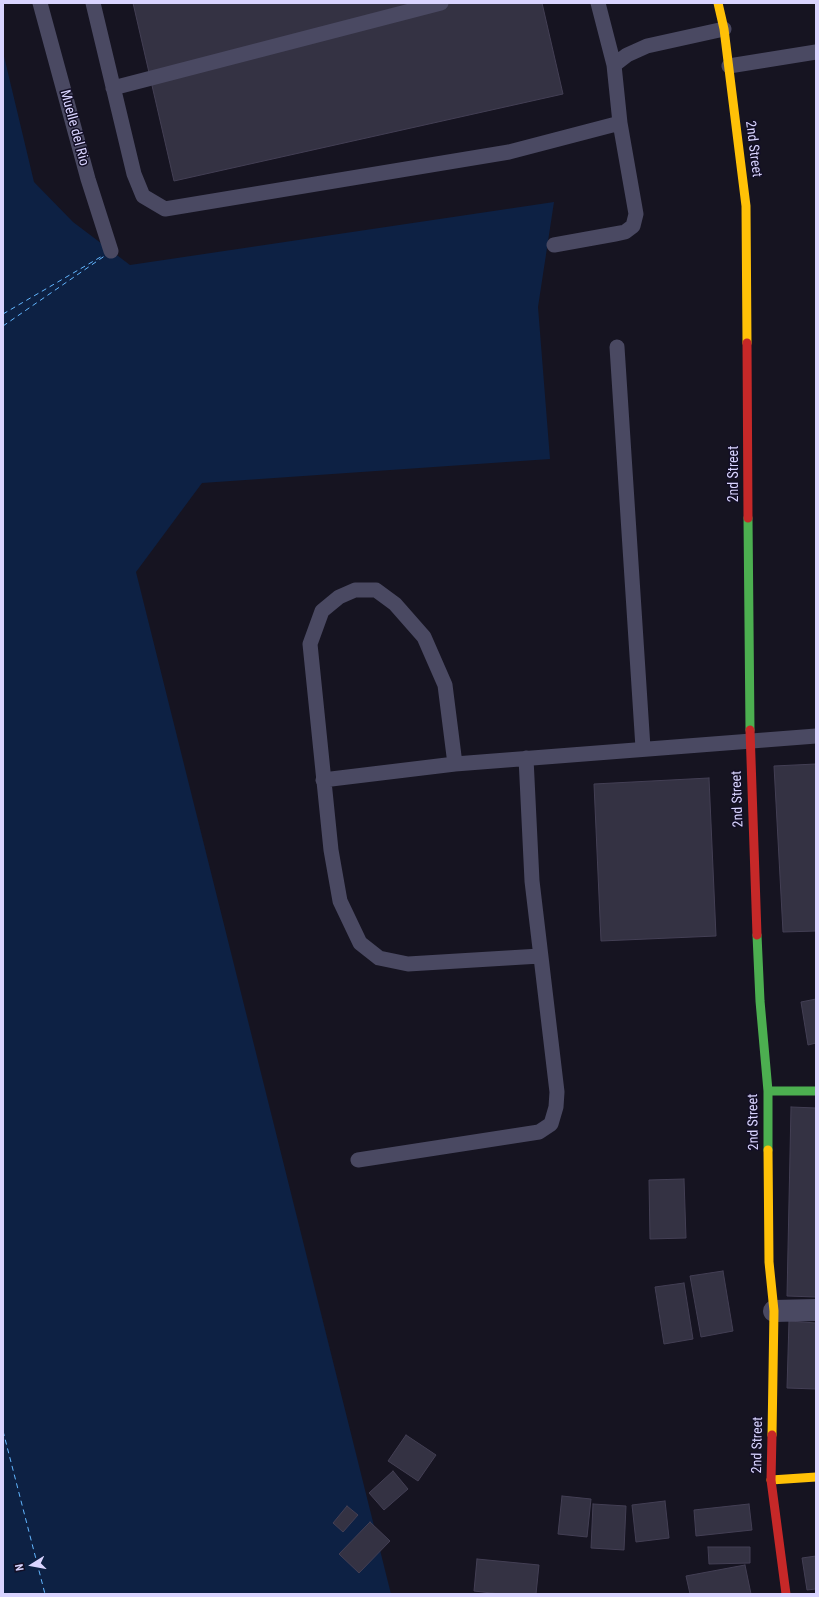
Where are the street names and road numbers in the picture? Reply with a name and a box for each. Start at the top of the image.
street label: Muelle del Rio [56,88,92,168]
street label: 2nd Street [741,120,765,178]
street label: 2nd Street [726,446,742,502]
street label: 2nd Street [729,770,747,828]
street label: 2nd Street [745,1094,763,1150]
street label: 2nd Street [749,1417,767,1473]

